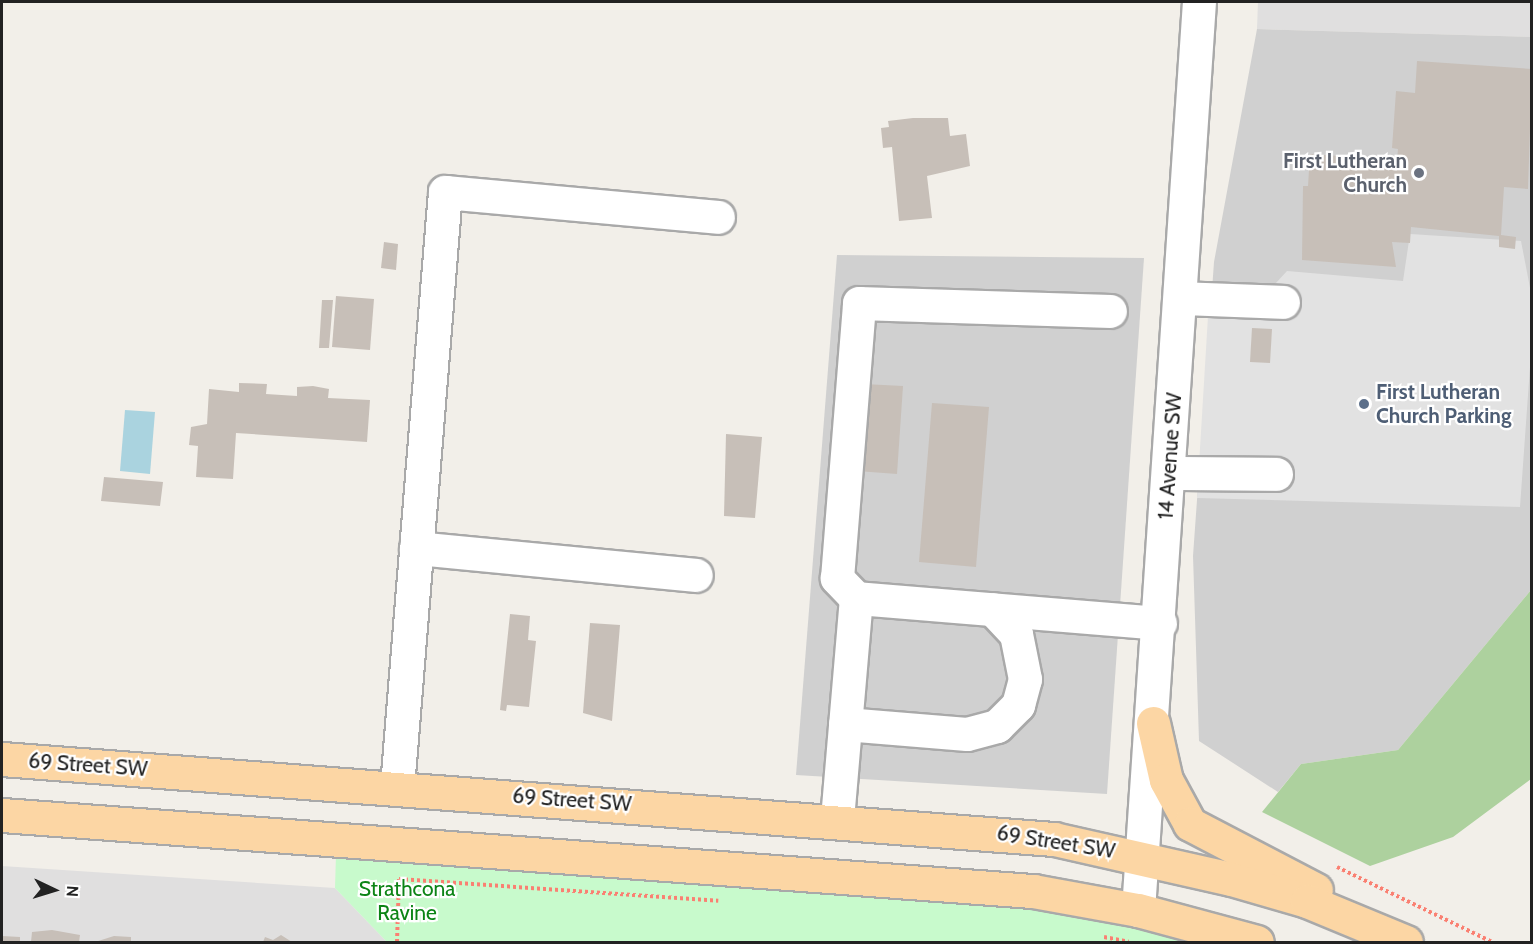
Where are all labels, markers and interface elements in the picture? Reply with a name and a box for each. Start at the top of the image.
place label: First Lutheran Church [1283,148,1407,198]
marker: First Lutheran Church [1412,166,1426,180]
place label: First Lutheran Church Parking [1376,379,1511,429]
street label: 14 Avenue SW [1153,392,1187,520]
marker: First Lutheran Church Parking [1357,397,1371,411]
street label: 69 Street SW [28,748,148,782]
street label: 69 Street SW [512,783,632,817]
street label: 69 Street SW [995,820,1117,864]
north arrow [24,860,84,920]
park label: Strathcona Ravine [359,876,455,926]
text: N [63,885,82,898]

